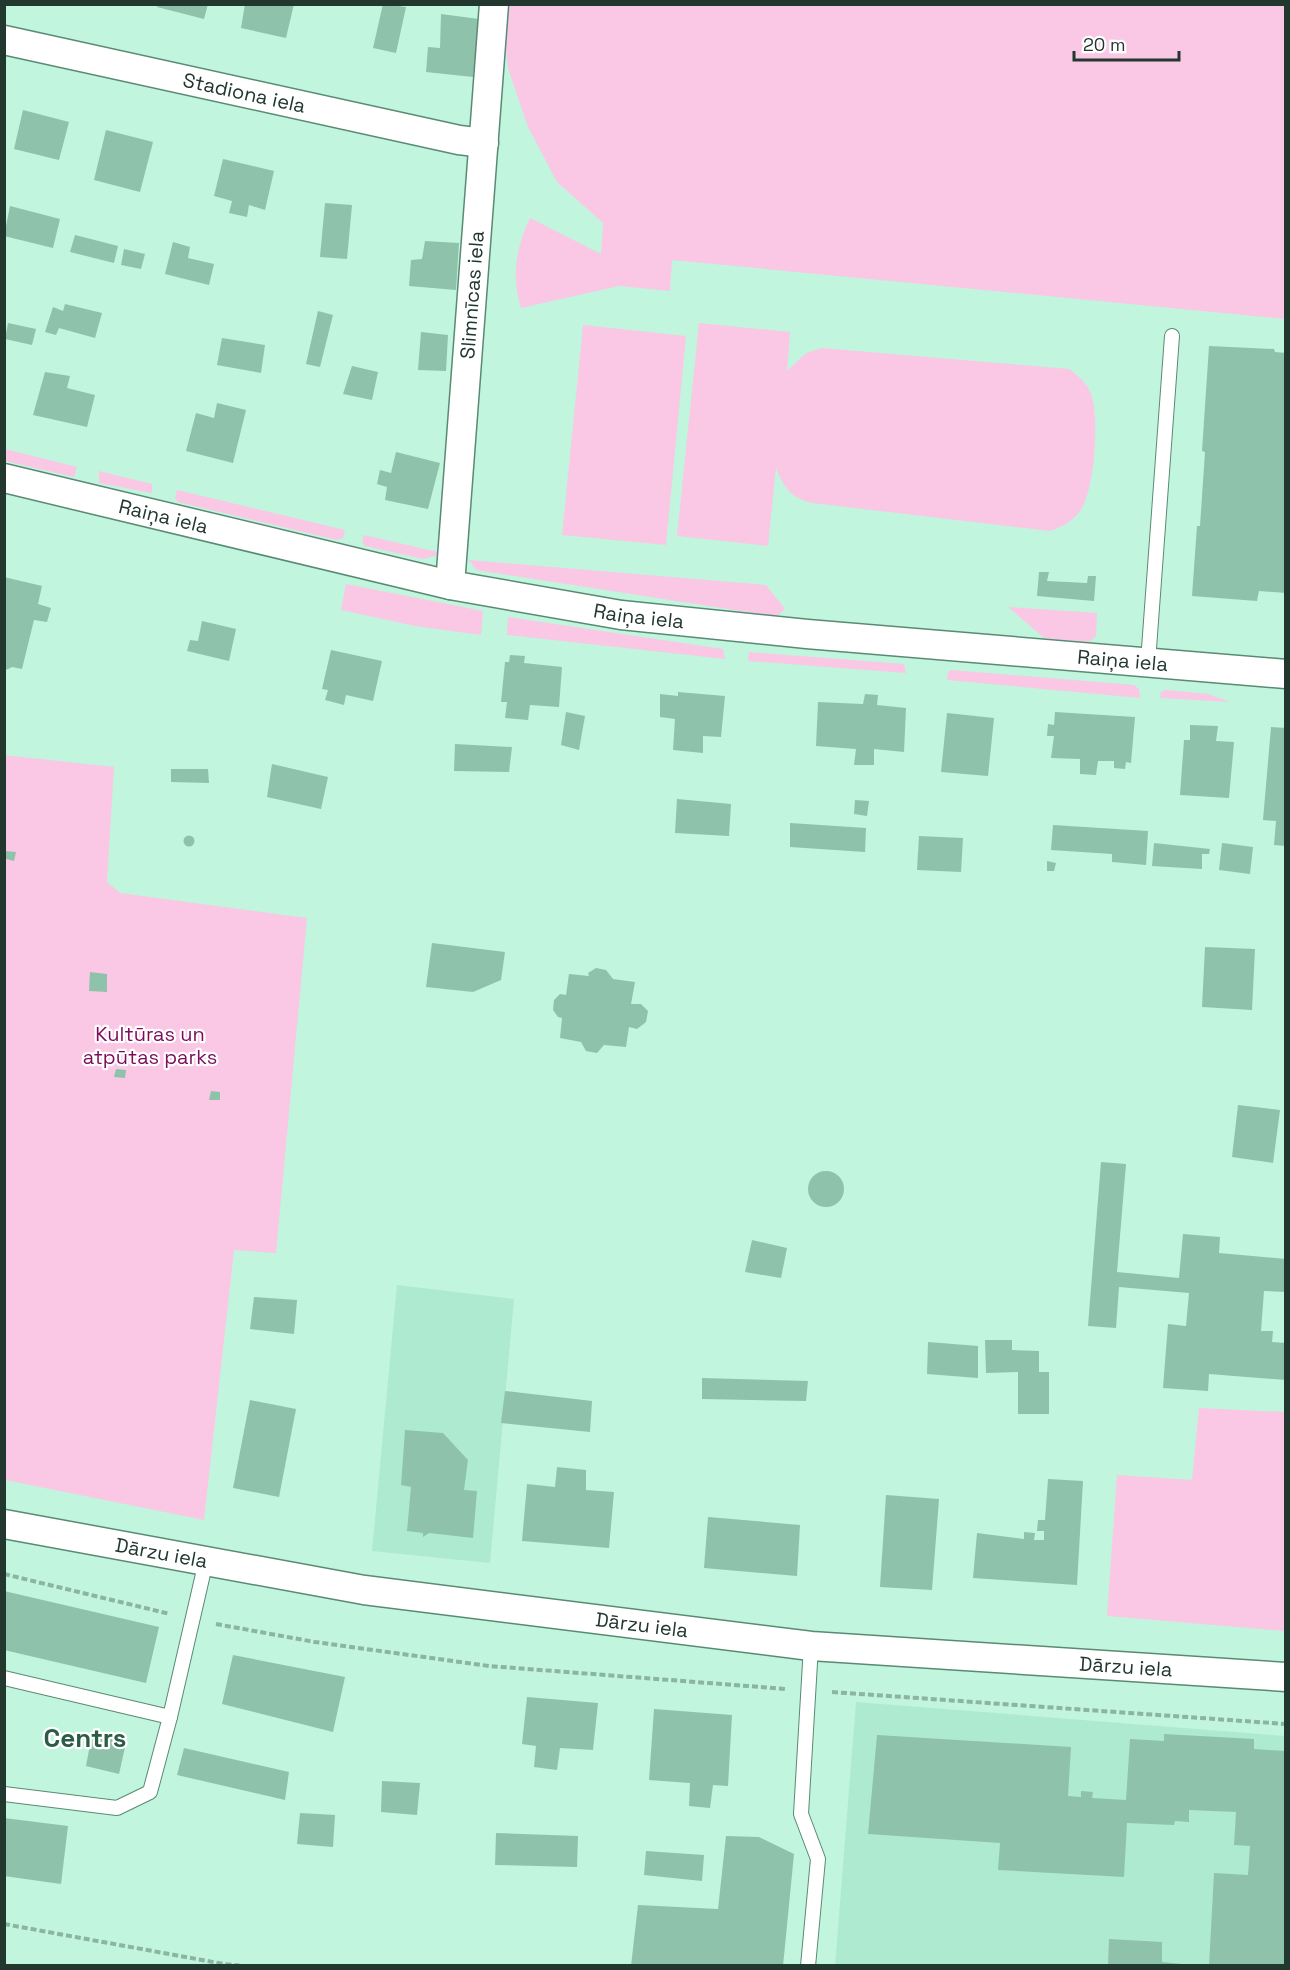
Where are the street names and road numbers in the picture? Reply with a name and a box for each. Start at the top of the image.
street label: Stadiona iela [180,67,308,119]
street label: Slimnīcas iela [454,230,490,360]
street label: Raiņa iela [116,493,211,540]
street label: Raiņa iela [591,597,685,634]
street label: Raiņa iela [1076,644,1169,677]
street label: Dārzu iela [113,1532,210,1574]
street label: Dārzu iela [594,1606,690,1644]
street label: Dārzu iela [1078,1651,1173,1683]

